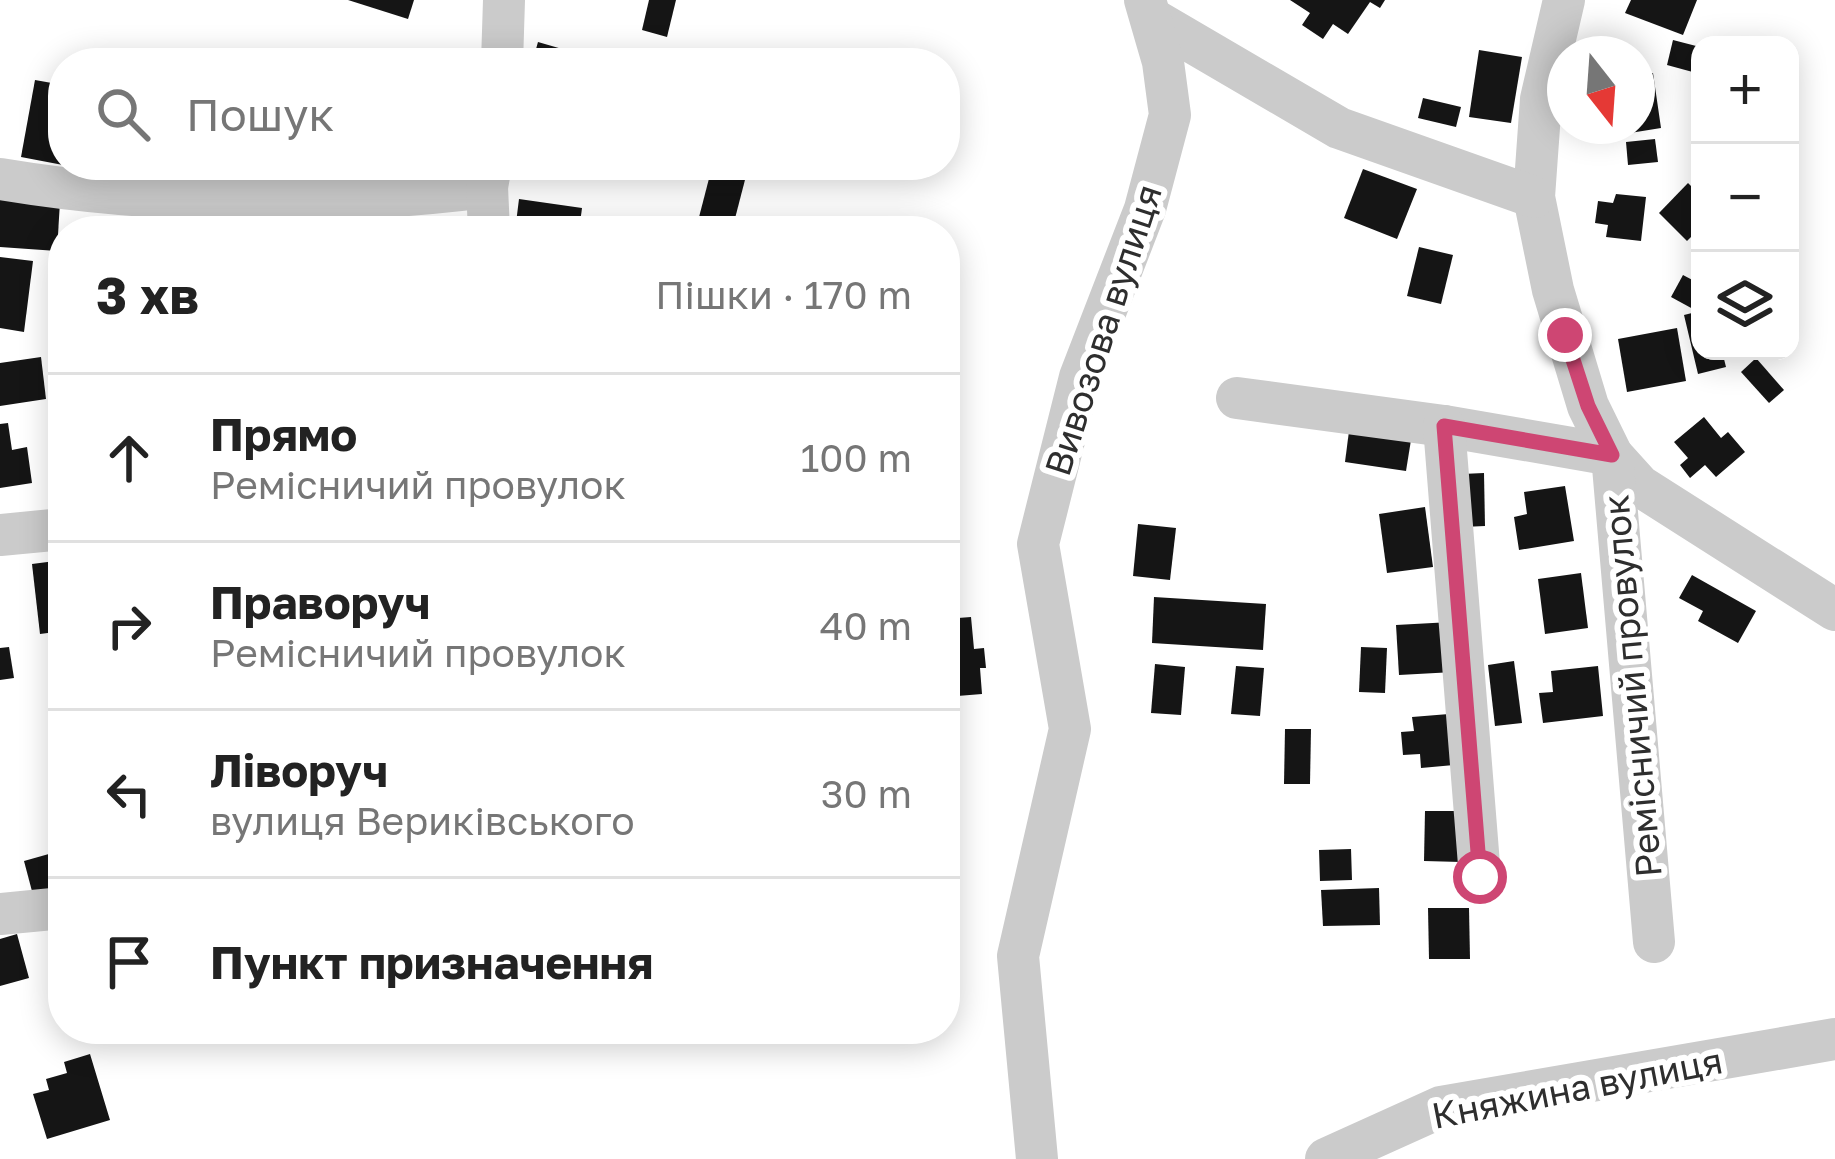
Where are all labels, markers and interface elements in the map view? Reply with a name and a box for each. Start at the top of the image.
north arrow [1547,36,1655,144]
map controls [1691,36,1799,360]
button: + [1691,36,1799,144]
search box [48,48,960,180]
icon: search [90,81,156,147]
text: Пошук [186,87,334,141]
button: − [1691,144,1799,252]
street label: Вивозова вулиця [1035,179,1170,481]
button: layers [1691,252,1799,360]
text: 3 хв [96,264,199,325]
text: Пішки · 170 m [655,271,912,318]
route end [1538,308,1592,362]
text: Прямо [210,407,357,461]
icon: ahead [96,425,162,491]
text: 100 m [800,434,912,481]
text: Ремісничий провулок [210,461,626,508]
street label: Ремісничий провулок [1593,493,1670,879]
text: Праворуч [210,575,431,629]
icon: right [96,593,162,659]
text: 40 m [820,602,912,649]
text: Ремісничий провулок [210,629,626,676]
text: Ліворуч [210,743,388,797]
icon: left [96,761,162,827]
text: 30 m [821,770,912,817]
text: вулиця Вериківського [210,797,635,844]
route start [1453,850,1507,904]
icon: arrive [96,929,162,995]
text: Пункт призначення [210,935,653,989]
street label: Княжина вулиця [1428,1038,1726,1137]

